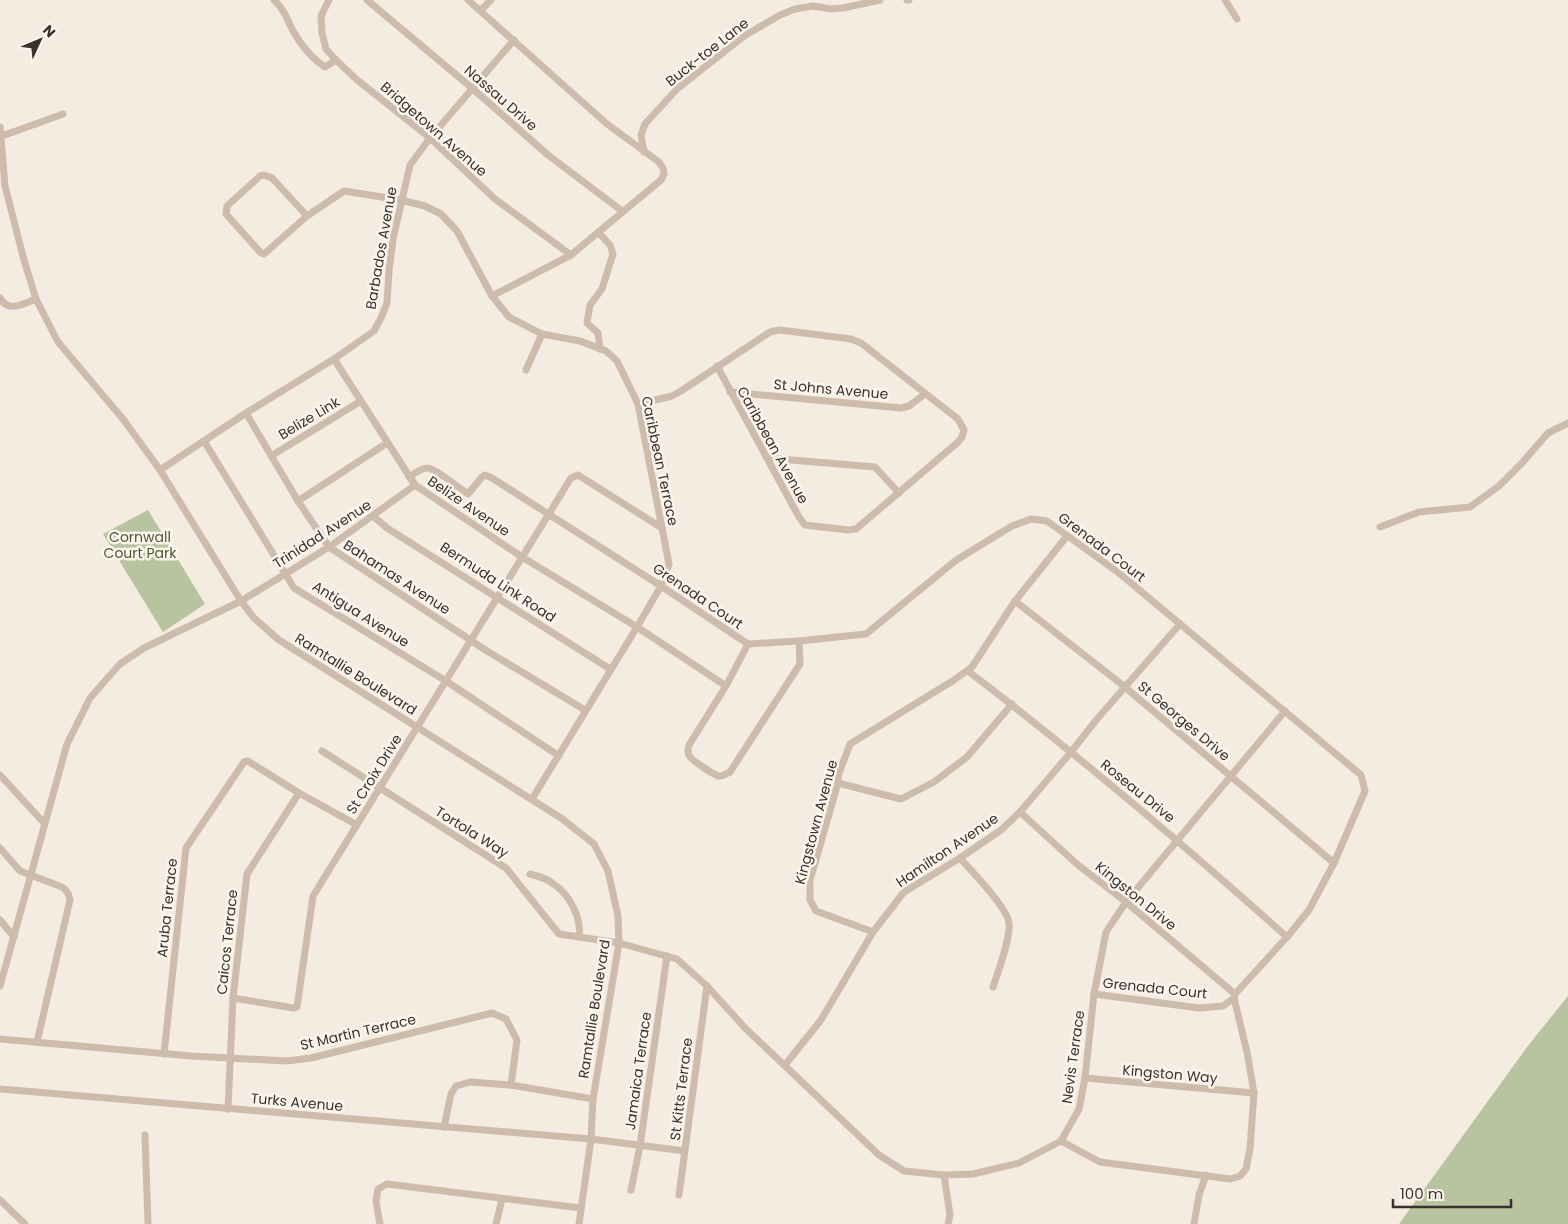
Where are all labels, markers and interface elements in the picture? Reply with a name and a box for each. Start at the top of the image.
street label: Buck-toe Lane [661,13,753,91]
north arrow [15,15,65,65]
text: N [39,20,60,42]
street label: Nassau Drive [460,61,542,136]
street label: Bridgetown Avenue [376,77,492,181]
street label: Barbados Avenue [360,185,402,311]
street label: St Johns Avenue [773,374,889,404]
street label: Caribbean Avenue [732,383,814,508]
street label: Belize Link [274,391,344,444]
street label: Caribbean Terrace [636,394,684,528]
street label: Belize Avenue [424,471,514,541]
street label: Trinidad Avenue [269,495,375,573]
street label: Grenada Court [1054,507,1150,587]
park label: Cornwall Court Park [104,527,177,563]
street label: Bahamas Avenue [340,535,455,619]
street label: Bermuda Link Road [436,537,560,627]
street label: Grenada Court [649,558,747,634]
street label: Antigua Avenue [309,576,414,652]
street label: Ramtallie Boulevard [291,628,421,720]
street label: St Georges Drive [1133,676,1235,766]
street label: St Croix Drive [341,730,407,818]
street label: Roseau Drive [1096,755,1180,828]
street label: Kingstown Avenue [790,757,842,887]
street label: Tortola Way [431,801,513,863]
street label: Hamilton Avenue [892,808,1003,892]
street label: Aruba Terrace [152,857,182,959]
street label: Kingston Drive [1091,857,1181,935]
street label: Caicos Terrace [212,888,242,996]
street label: Ramtallie Boulevard [573,938,615,1080]
street label: Grenada Court [1102,973,1208,1003]
street label: St Martin Terrace [298,1009,418,1055]
street label: Nevis Terrace [1057,1009,1090,1105]
street label: Jamaica Terrace [620,1010,656,1131]
street label: St Kitts Terrace [665,1036,697,1142]
street label: Kingston Way [1122,1060,1218,1088]
street label: Turks Avenue [250,1088,344,1116]
scale bar [1393,1176,1510,1208]
text: 100 m [1400,1183,1443,1204]

